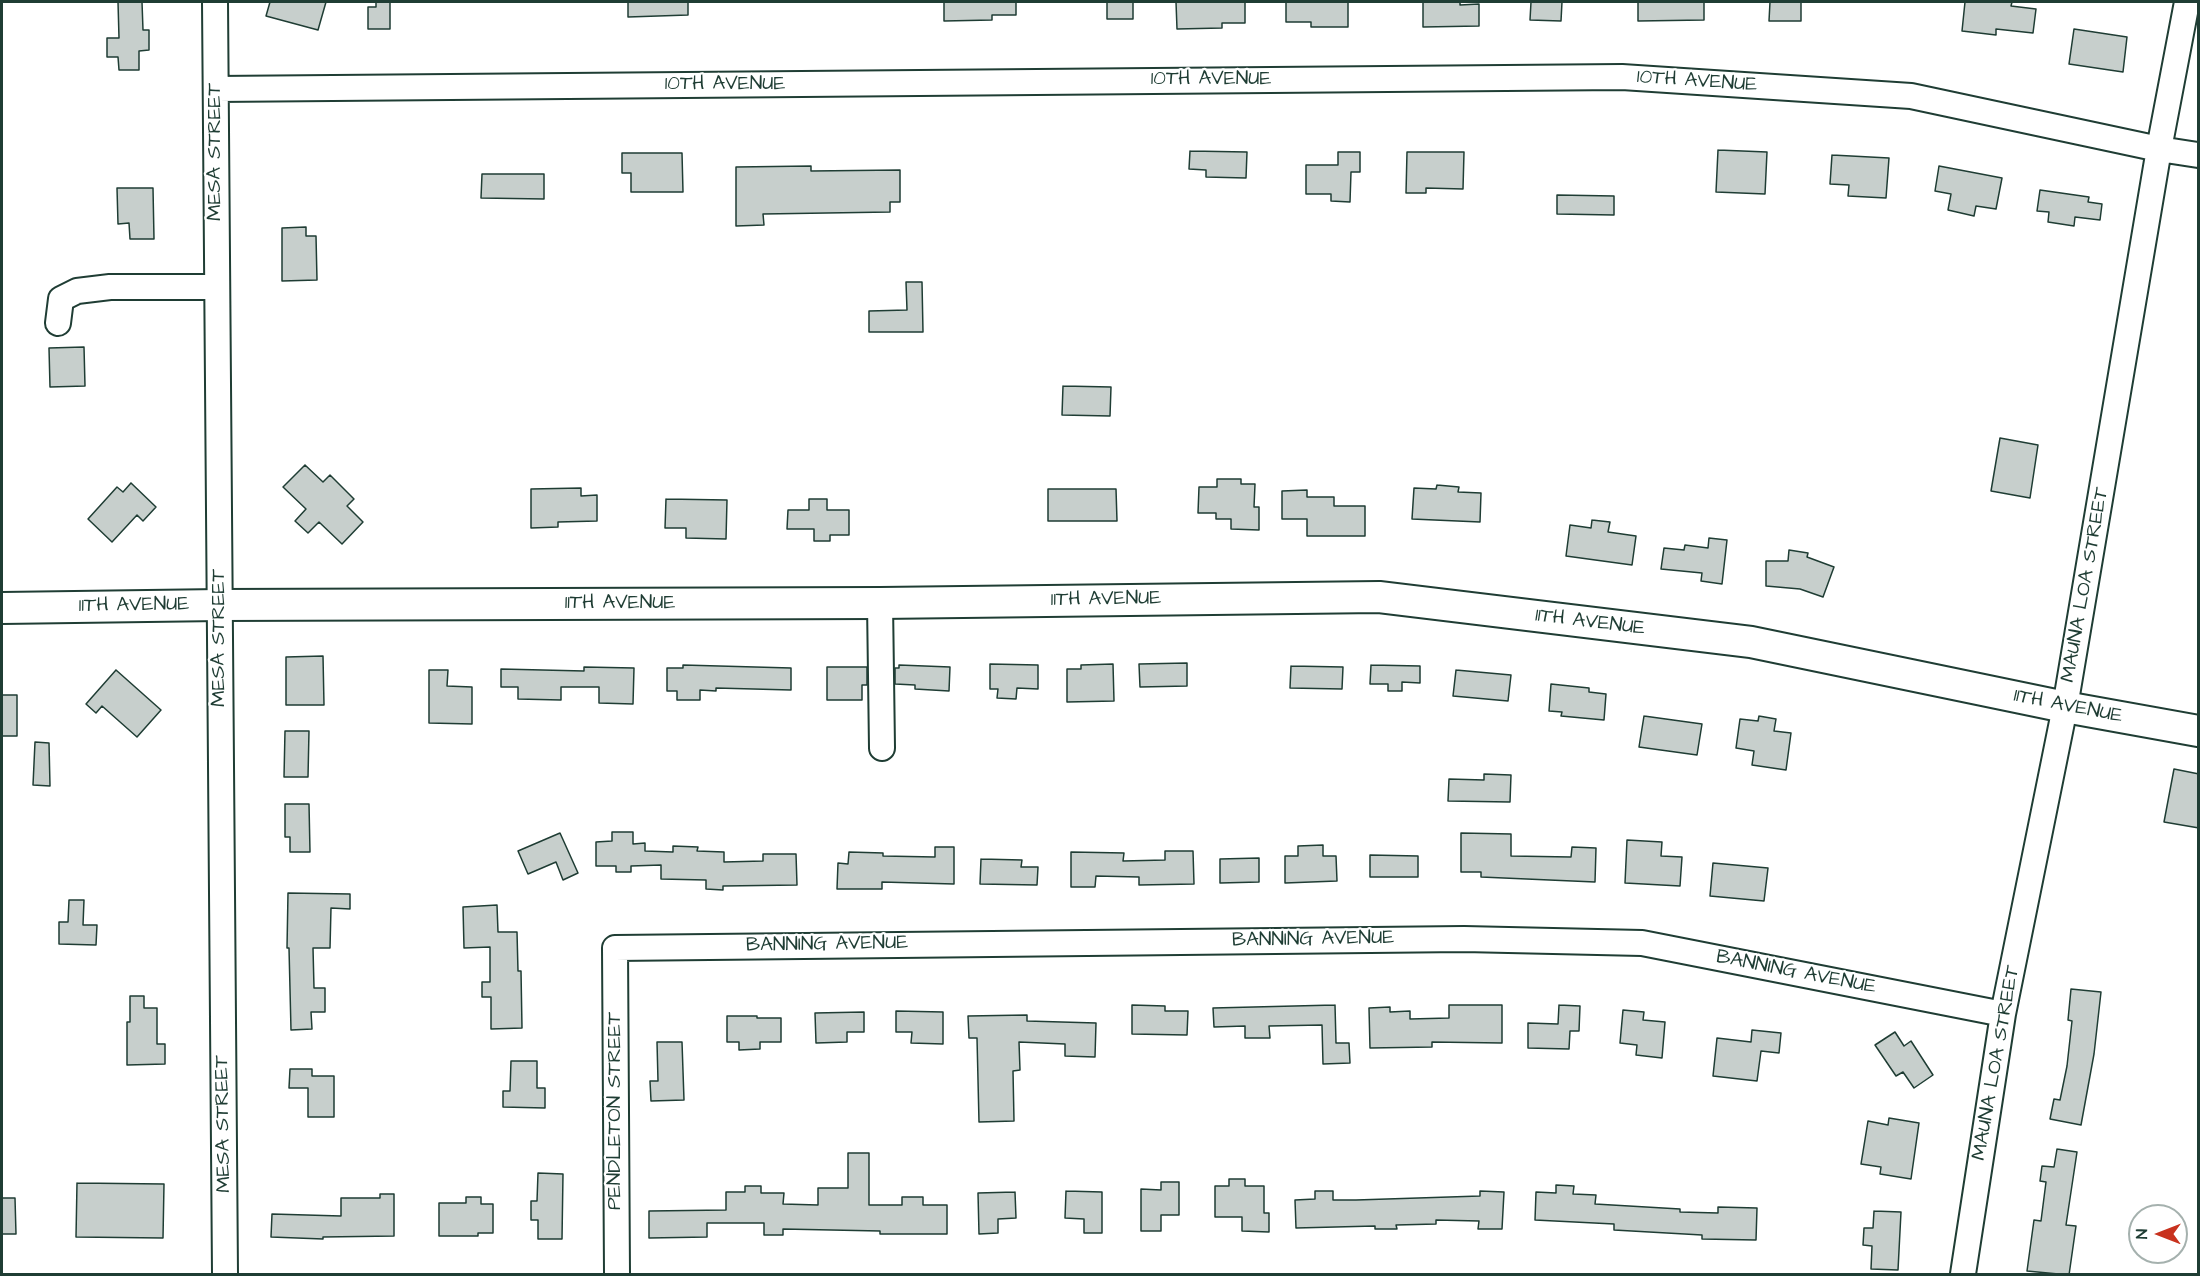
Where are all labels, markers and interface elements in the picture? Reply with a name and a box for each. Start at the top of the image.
street label: 10TH AVENUE [1636,66,1758,98]
street label: 10TH AVENUE [1151,68,1271,92]
street label: 10TH AVENUE [665,73,785,97]
street label: MESA STREET [204,83,228,221]
street label: MAUNA LOA STREET [2057,486,2115,684]
street label: MESA STREET [208,569,232,707]
street label: 11TH AVENUE [1051,587,1161,613]
street label: 11TH AVENUE [565,592,675,616]
street label: 11TH AVENUE [79,593,189,619]
street label: 11TH AVENUE [1534,604,1646,642]
street label: 11TH AVENUE [2011,685,2125,729]
street label: BANNING AVENUE [1232,927,1394,953]
street label: BANNING AVENUE [746,932,908,958]
street label: BANNING AVENUE [1714,946,1878,1000]
street label: MAUNA LOA STREET [1968,964,2026,1162]
street label: PENDLETON STREET [604,1012,628,1210]
street label: MESA STREET [211,1055,237,1193]
north arrow [2128,1204,2188,1264]
text: N [2131,1229,2153,1239]

